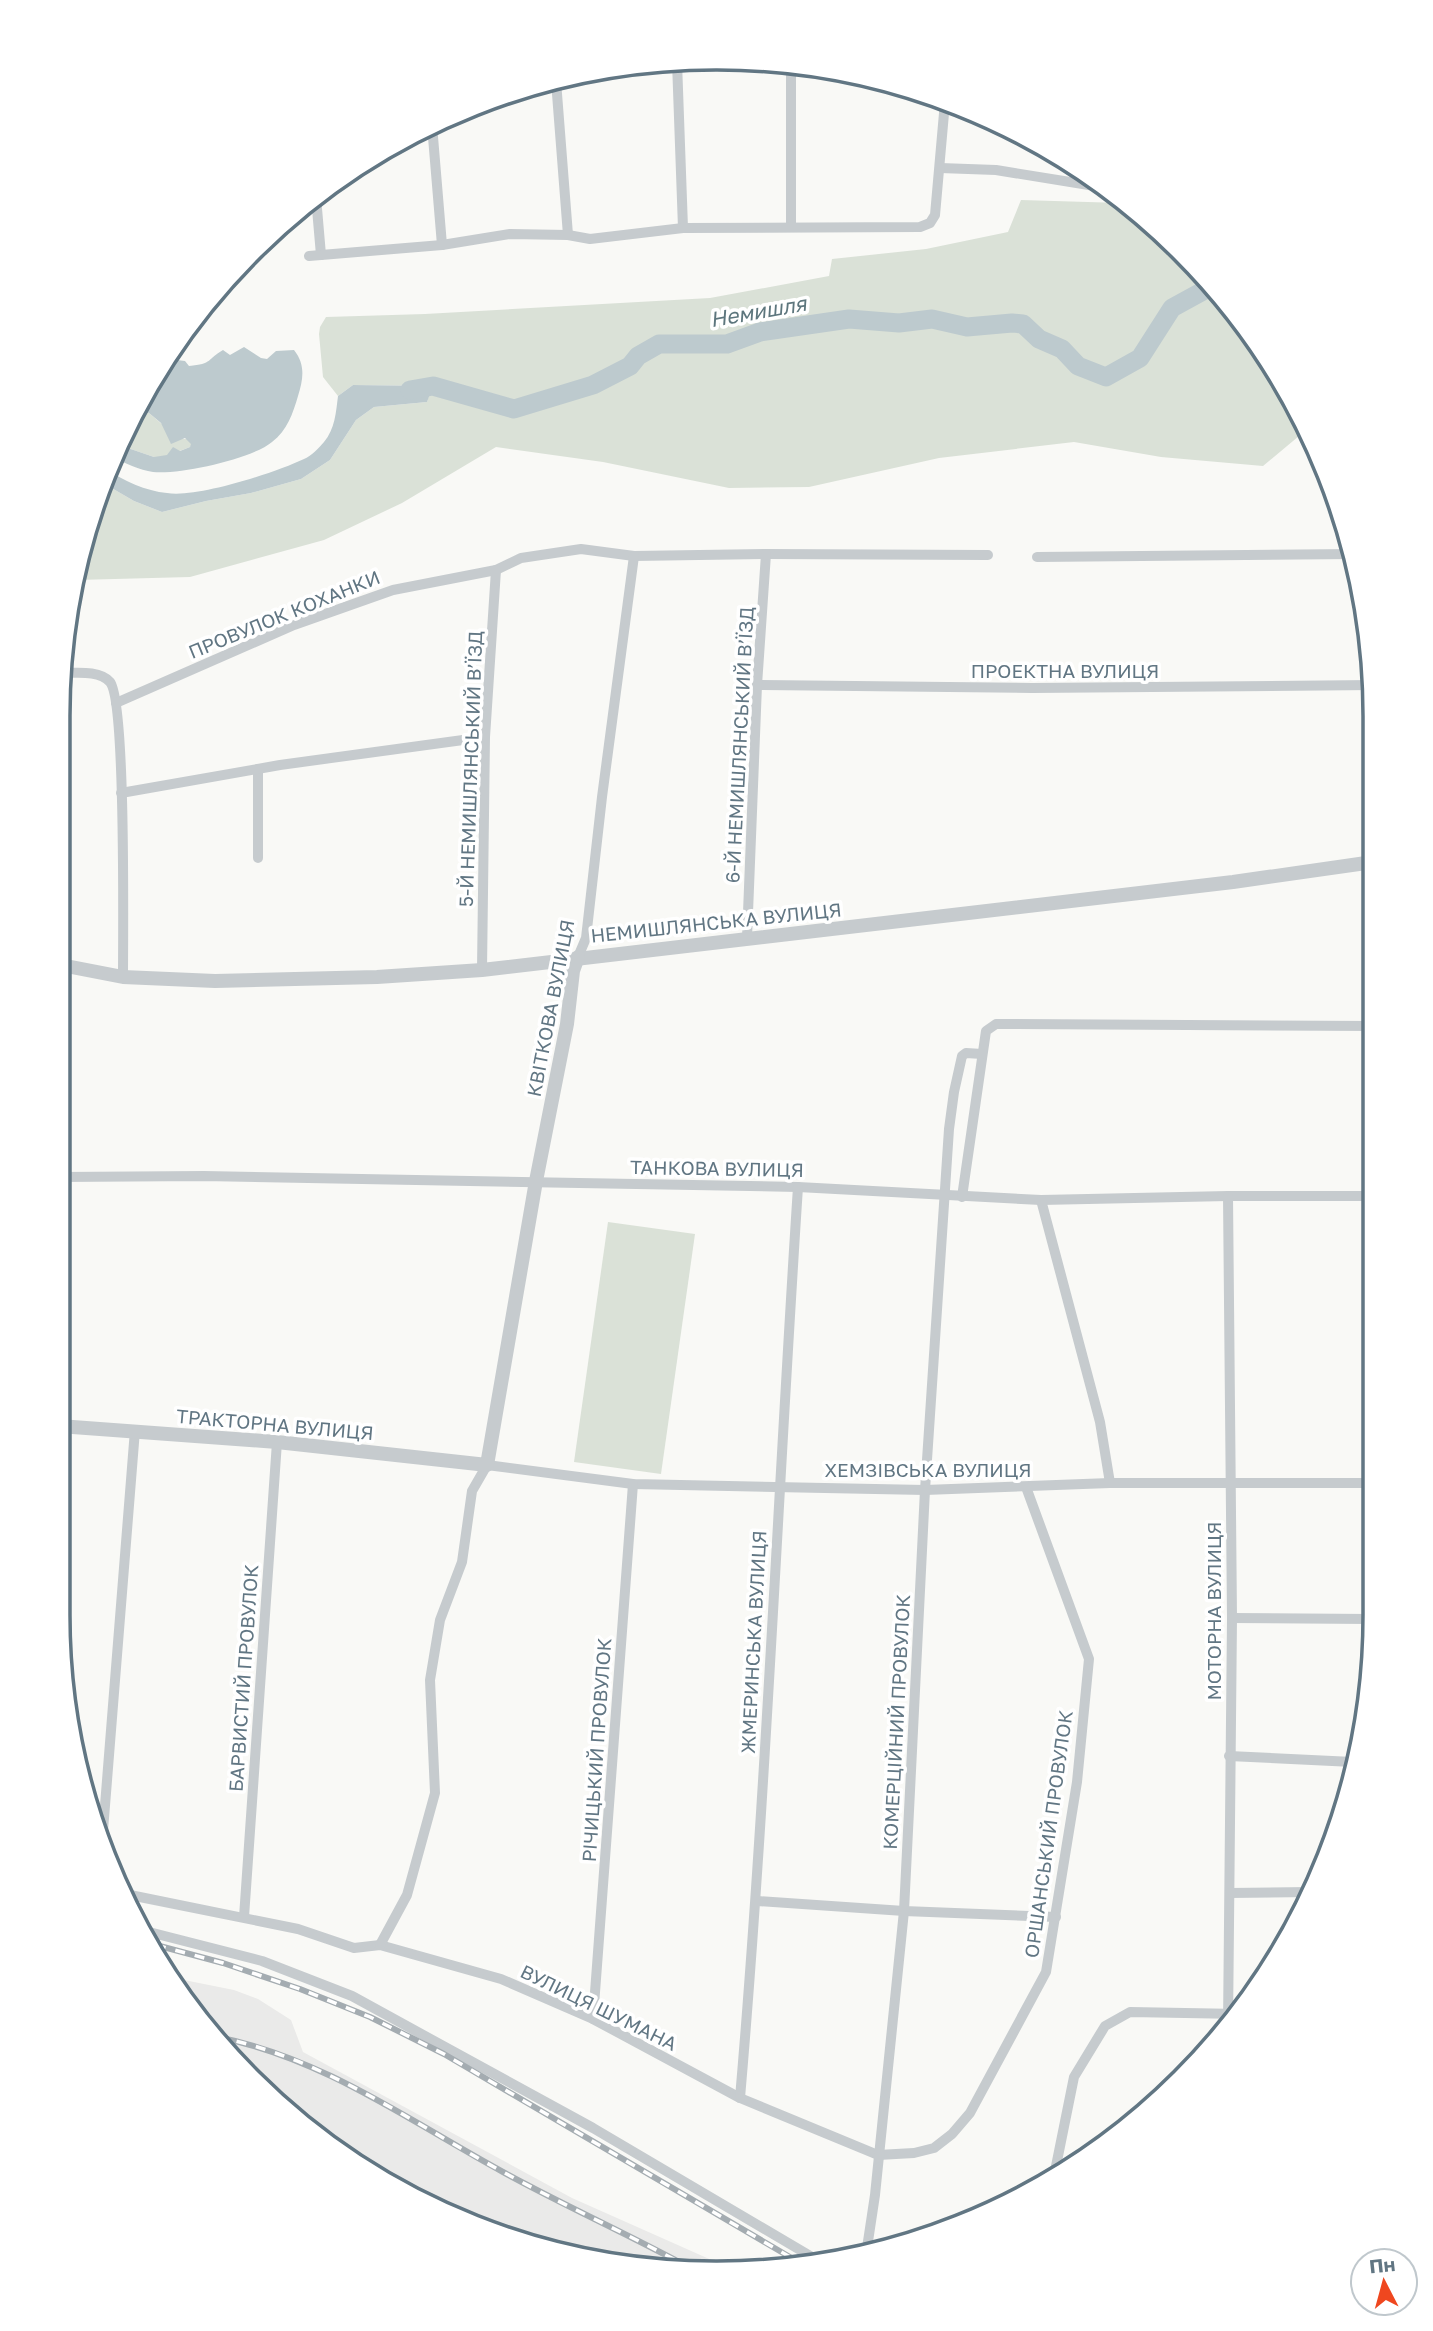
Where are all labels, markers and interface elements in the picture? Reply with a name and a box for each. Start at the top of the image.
water label: Немишля [708,289,810,332]
street label: ПРОВУЛОК КОХАНКИ [185,565,383,663]
street label: 6-Й НЕМИШЛЯНСЬКИЙ В’ЇЗД [720,606,758,884]
street label: 5-Й НЕМИШЛЯНСЬКИЙ В’ЇЗД [454,630,486,907]
street label: ПРОЕКТНА ВУЛИЦЯ [971,659,1159,682]
street label: НЕМИШЛЯНСЬКА ВУЛИЦЯ [589,897,843,947]
street label: КВІТКОВА ВУЛИЦЯ [522,917,578,1099]
street label: ТАНКОВА ВУЛИЦЯ [630,1155,804,1181]
street label: ТРАКТОРНА ВУЛИЦЯ [175,1404,375,1444]
street label: ХЕМЗІВСЬКА ВУЛИЦЯ [825,1458,1032,1481]
street label: МОТОРНА ВУЛИЦЯ [1202,1521,1225,1701]
street label: ЖМЕРИНСЬКА ВУЛИЦЯ [736,1530,770,1754]
street label: БАРВИСТИЙ ПРОВУЛОК [224,1564,262,1792]
street label: КОМЕРЦІЙНИЙ ПРОВУЛОК [878,1594,914,1850]
street label: РІЧИЦЬКИЙ ПРОВУЛОК [577,1637,615,1863]
street label: ОРШАНСЬКИЙ ПРОВУЛОК [1019,1709,1077,1959]
street label: ВУЛИЦЯ ШУМАНА [517,1959,681,2055]
north arrow [1349,2247,1419,2317]
text: Пн [1368,2252,1396,2277]

